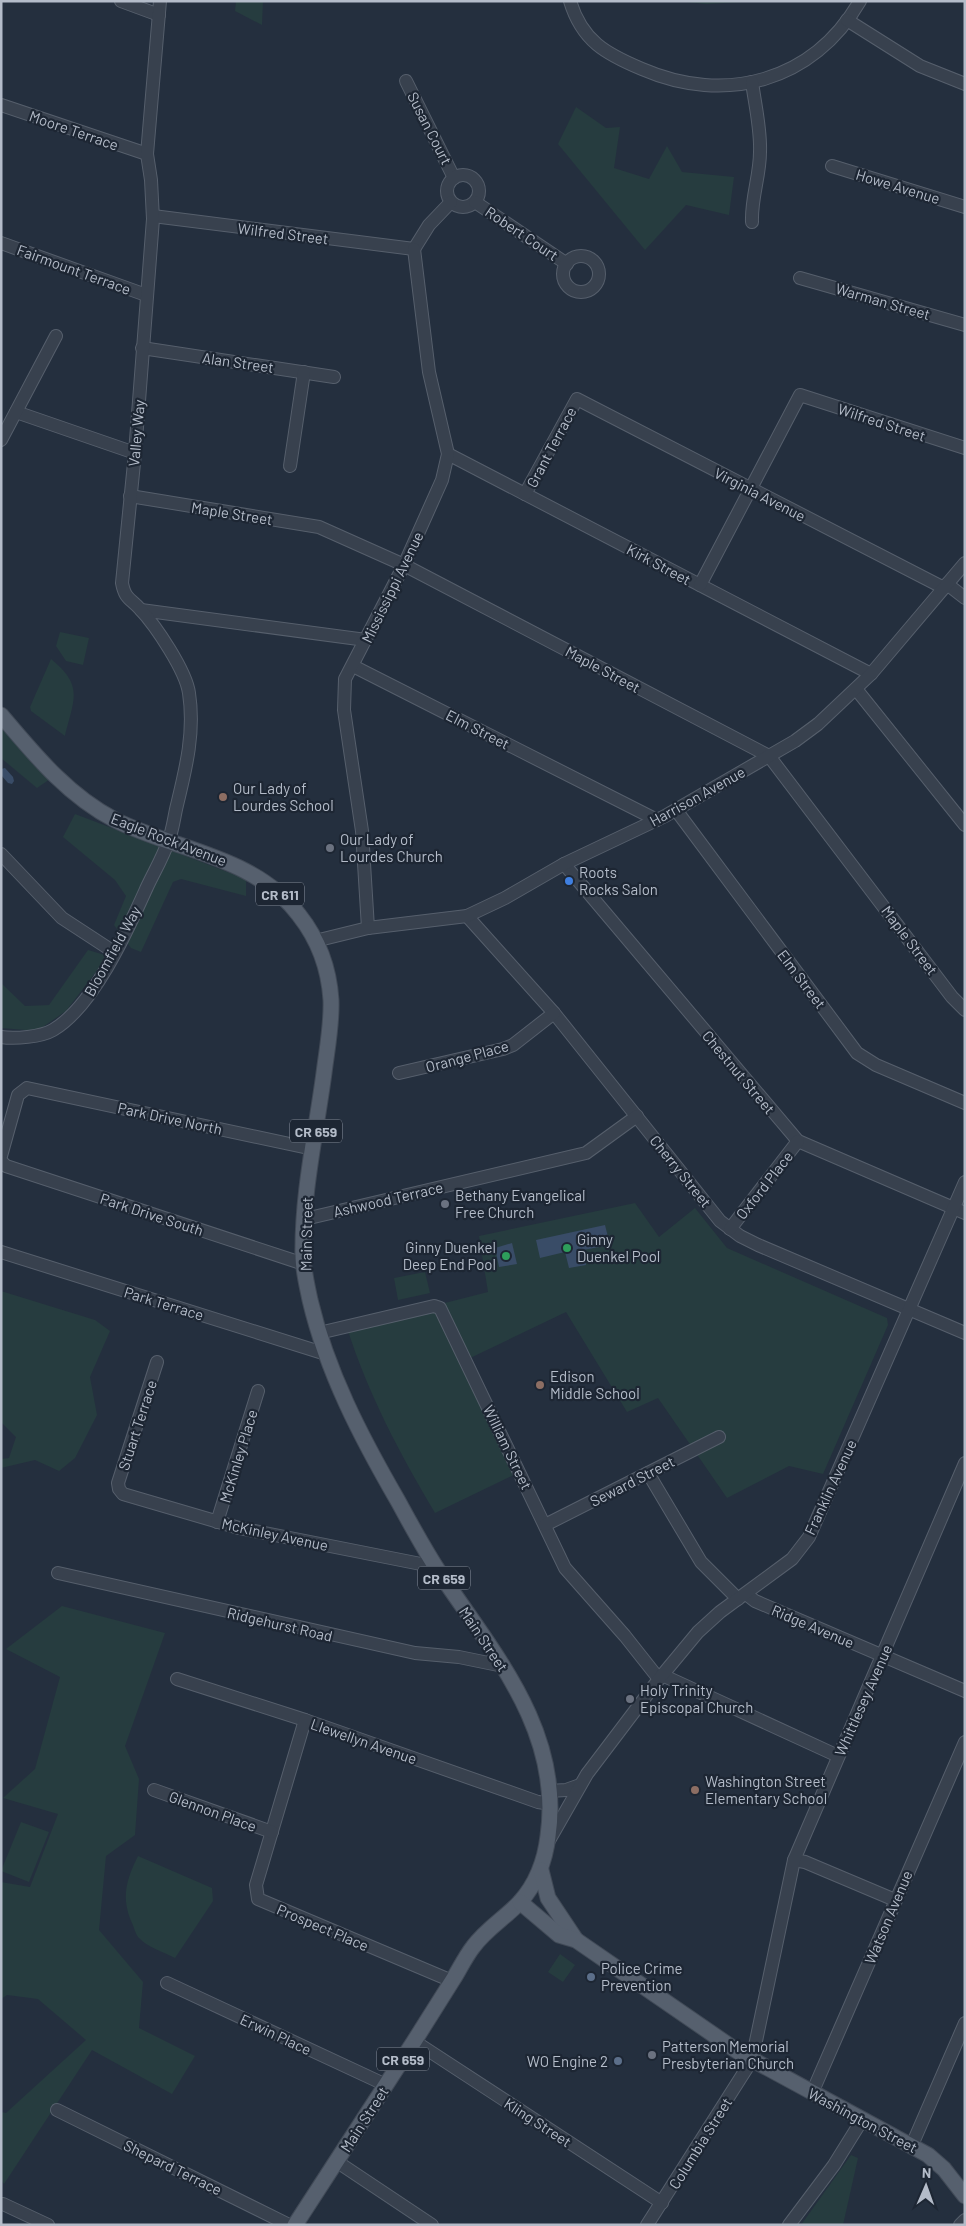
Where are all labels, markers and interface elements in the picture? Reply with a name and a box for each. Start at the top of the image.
street label: Susan Court [404,89,456,167]
street label: Moore Terrace [27,106,121,154]
street label: Howe Avenue [854,165,942,207]
street label: Robert Court [482,202,562,264]
street label: Wilfred Street [237,219,329,247]
street label: Fairmount Terrace [15,240,133,298]
street label: Warman Street [834,279,932,323]
street label: Alan Street [201,348,275,376]
street label: Valley Way [124,399,148,467]
street label: Wilfred Street [836,399,928,445]
street label: Grant Terrace [522,404,580,490]
street label: Virginia Avenue [711,463,809,525]
street label: Maple Street [190,498,274,528]
street label: Mississippi Avenue [357,528,427,646]
street label: Kirk Street [624,540,694,588]
street label: Maple Street [563,642,643,696]
street label: Elm Street [443,705,513,753]
street label: Harrison Avenue [646,762,748,830]
place label: Our Lady of Lourdes School [233,779,334,814]
marker: Our Lady of Lourdes School [217,791,229,803]
street label: Eagle Rock Avenue [109,809,229,869]
place label: Our Lady of Lourdes Church [340,830,443,865]
marker: Our Lady of Lourdes Church [324,842,336,854]
place label: Roots Rocks Salon [579,863,658,898]
marker: Roots Rocks Salon [563,875,575,887]
road number: CR 611 [256,882,304,906]
street label: Maple Street [878,902,942,978]
street label: Bloomfield Way [80,903,144,999]
street label: Elm Street [774,946,830,1012]
street label: Chestnut Street [699,1027,779,1117]
street label: Orange Place [423,1036,511,1076]
street label: Park Drive North [116,1098,224,1138]
road number: CR 659 [290,1120,342,1142]
street label: Cherry Street [647,1131,715,1211]
street label: Oxford Place [732,1147,796,1223]
street label: Ashwood Terrace [331,1178,445,1220]
place label: Bethany Evangelical Free Church [455,1186,585,1221]
street label: Park Drive South [98,1189,206,1239]
street label: Main Street [296,1197,316,1271]
marker: Bethany Evangelical Free Church [439,1198,451,1210]
place label: Ginny Duenkel Pool [577,1230,660,1265]
place label: Ginny Duenkel Deep End Pool [403,1238,496,1273]
marker: Ginny Duenkel Pool [561,1242,573,1254]
marker: Ginny Duenkel Deep End Pool [500,1250,512,1262]
street label: Park Terrace [122,1282,206,1324]
place label: Edison Middle School [550,1367,640,1402]
street label: Stuart Terrace [114,1378,160,1472]
marker: Edison Middle School [534,1379,546,1391]
street label: William Street [480,1402,536,1492]
street label: McKinley Place [215,1407,261,1505]
street label: Franklin Avenue [800,1436,860,1538]
street label: Seward Street [587,1452,677,1510]
street label: McKinley Avenue [220,1514,330,1554]
road number: CR 659 [418,1566,470,1590]
street label: Ridge Avenue [769,1601,857,1651]
street label: Ridgehurst Road [226,1603,334,1645]
street label: Main Street [456,1603,512,1675]
street label: Whittlesey Avenue [830,1642,896,1758]
place label: Holy Trinity Episcopal Church [640,1681,753,1716]
marker: Holy Trinity Episcopal Church [624,1693,636,1705]
street label: Llewellyn Avenue [309,1714,419,1768]
place label: Washington Street Elementary School [705,1772,827,1807]
marker: Washington Street Elementary School [689,1784,701,1796]
street label: Glennon Place [167,1787,259,1835]
street label: Watson Avenue [860,1868,916,1966]
street label: Prospect Place [274,1900,372,1954]
place label: Police Crime Prevention [601,1959,683,1994]
marker: Police Crime Prevention [585,1971,597,1983]
street label: Erwin Place [238,2010,314,2058]
place label: Patterson Memorial Presbyterian Church [662,2037,794,2072]
road number: CR 659 [377,2048,429,2070]
marker: Patterson Memorial Presbyterian Church [646,2049,658,2061]
place label: WO Engine 2 [527,2052,608,2070]
marker: WO Engine 2 [612,2055,624,2067]
street label: Main Street [336,2083,392,2155]
street label: Washington Street [805,2084,921,2156]
street label: Kling Street [501,2094,575,2150]
street label: Columbia Street [665,2094,735,2192]
street label: Shepard Terrace [121,2135,225,2199]
north arrow [901,2161,951,2211]
text: N [922,2164,931,2181]

